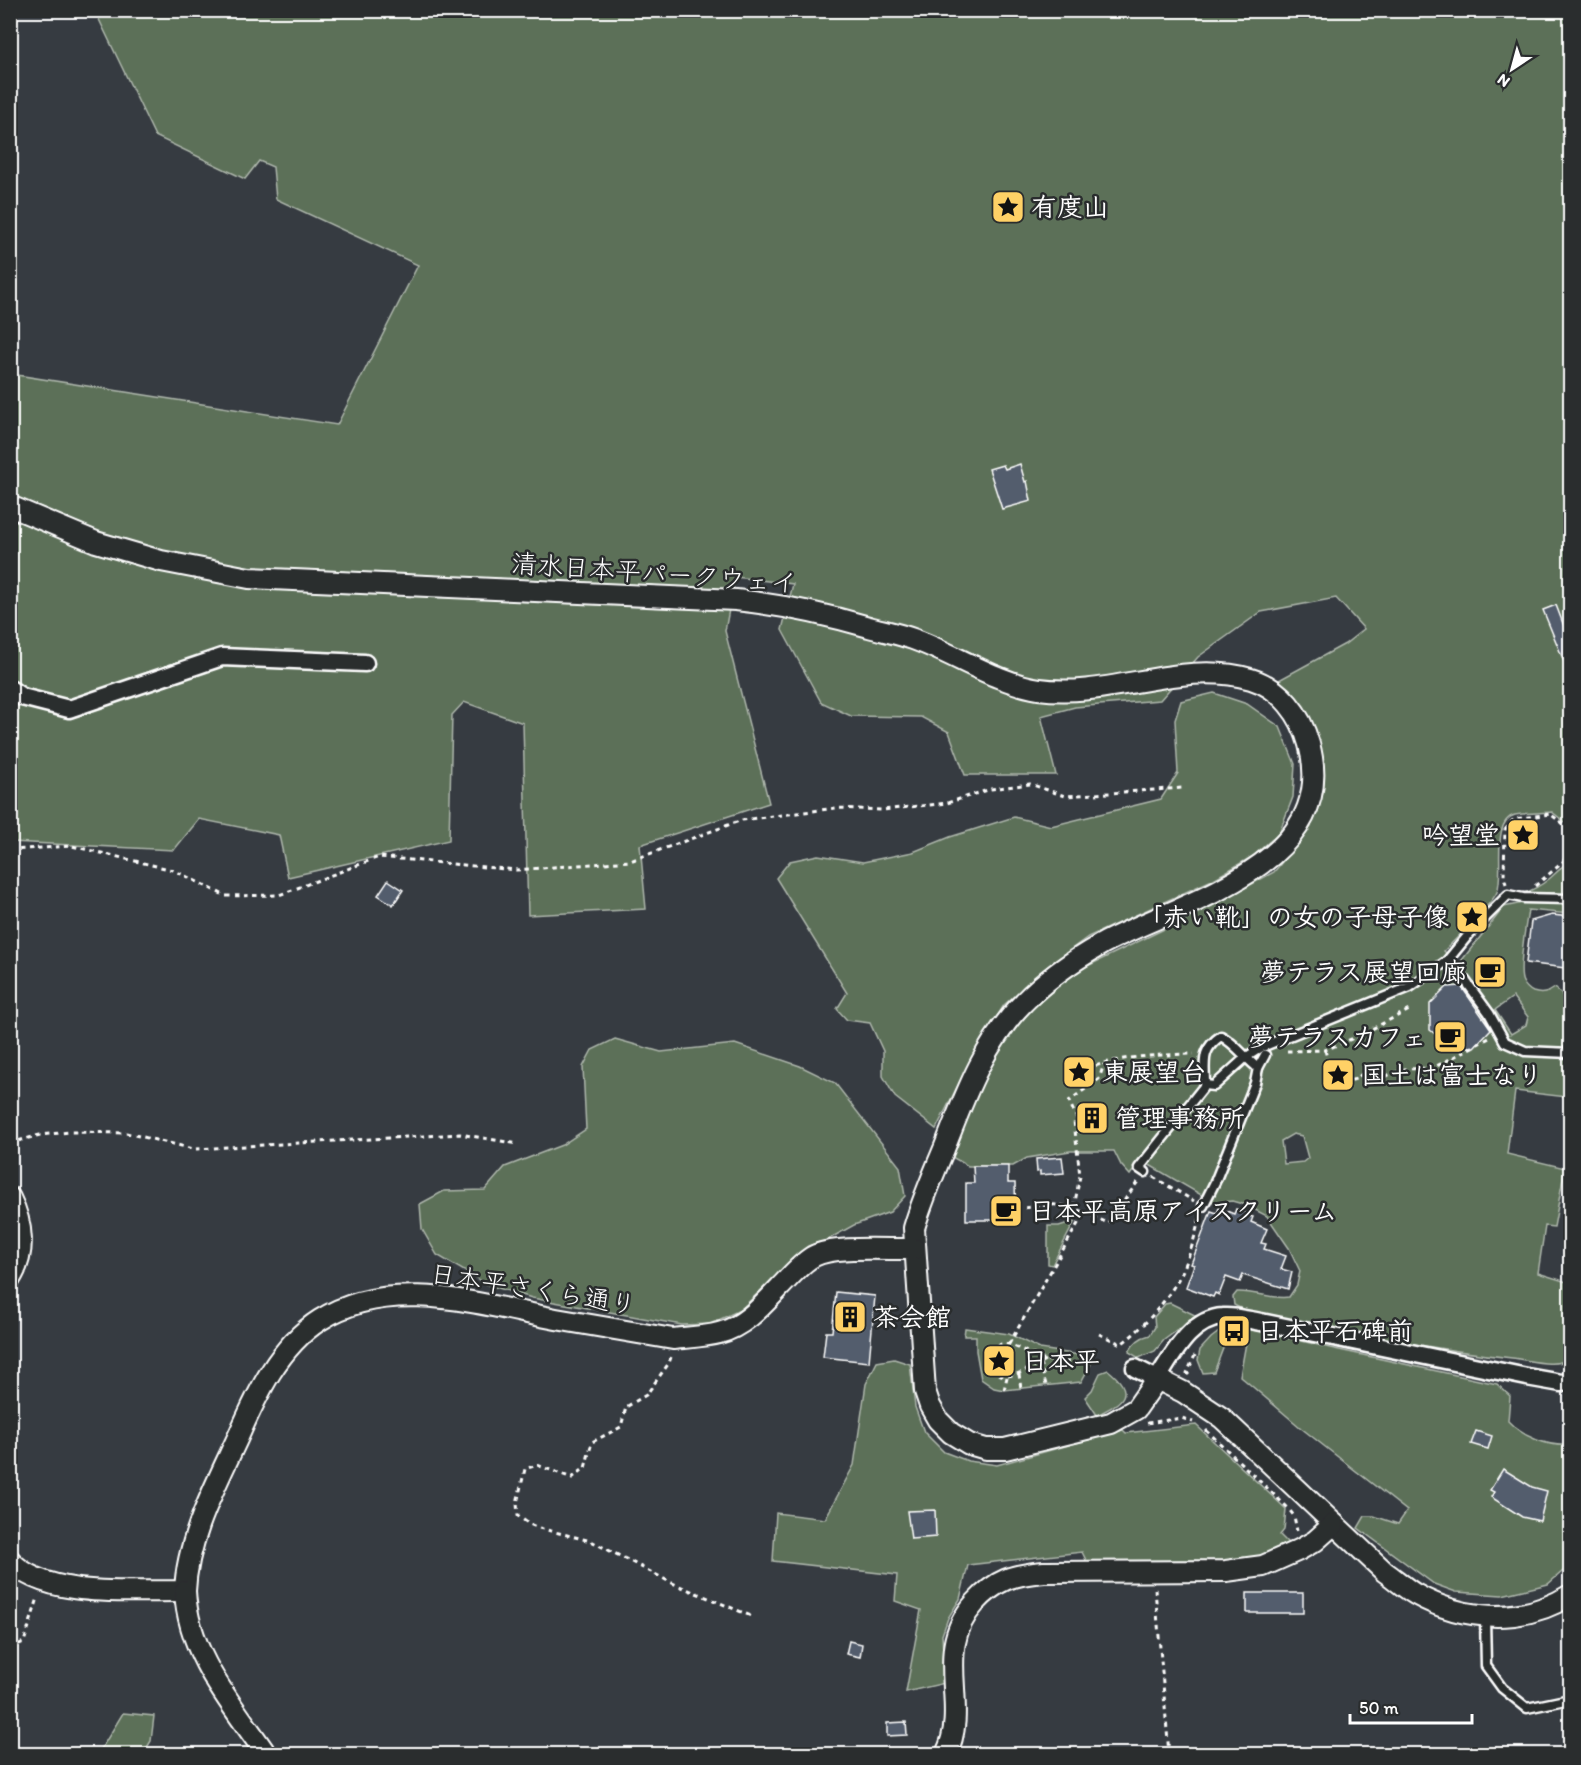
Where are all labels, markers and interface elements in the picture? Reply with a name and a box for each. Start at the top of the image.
north arrow [1482,39,1542,99]
text: N [1494,70,1513,92]
place icon: 有度山 [990,189,1026,225]
place label: 有度山 [1031,191,1109,223]
street label: 清水日本平パークウェイ [510,547,798,599]
place icon: 吟望堂 [1505,817,1541,853]
place label: 吟望堂 [1422,819,1500,851]
place icon: 「赤い靴」の女の子母子像 [1454,899,1490,935]
place label: 「赤い靴」の女の子母子像 [1137,901,1449,933]
cafe icon: 夢テラス展望回廊 [1472,954,1508,990]
place label: 夢テラス展望回廊 [1260,956,1467,988]
cafe icon: 夢テラスカフェ [1432,1019,1468,1055]
place label: 夢テラスカフェ [1248,1021,1427,1053]
place icon: 東展望台 [1061,1054,1097,1090]
place label: 東展望台 [1102,1056,1206,1088]
place icon: 国土は富士なり [1320,1057,1356,1093]
place label: 国土は富士なり [1361,1059,1543,1091]
building icon: 管理事務所 [1074,1100,1110,1136]
place label: 管理事務所 [1115,1102,1245,1134]
cafe icon: 日本平高原アイスクリーム [988,1193,1024,1229]
place label: 日本平高原アイスクリーム [1029,1195,1337,1227]
street label: 日本平さくら通り [428,1257,638,1321]
building icon: 茶会館 [832,1299,868,1335]
place label: 茶会館 [873,1301,951,1333]
bus stop icon: 日本平石碑前 [1216,1313,1252,1349]
place label: 日本平石碑前 [1257,1315,1413,1347]
place icon: 日本平 [981,1343,1017,1379]
place label: 日本平 [1022,1345,1100,1377]
scale bar [1350,1687,1472,1725]
text: 50 m [1359,1697,1399,1719]

